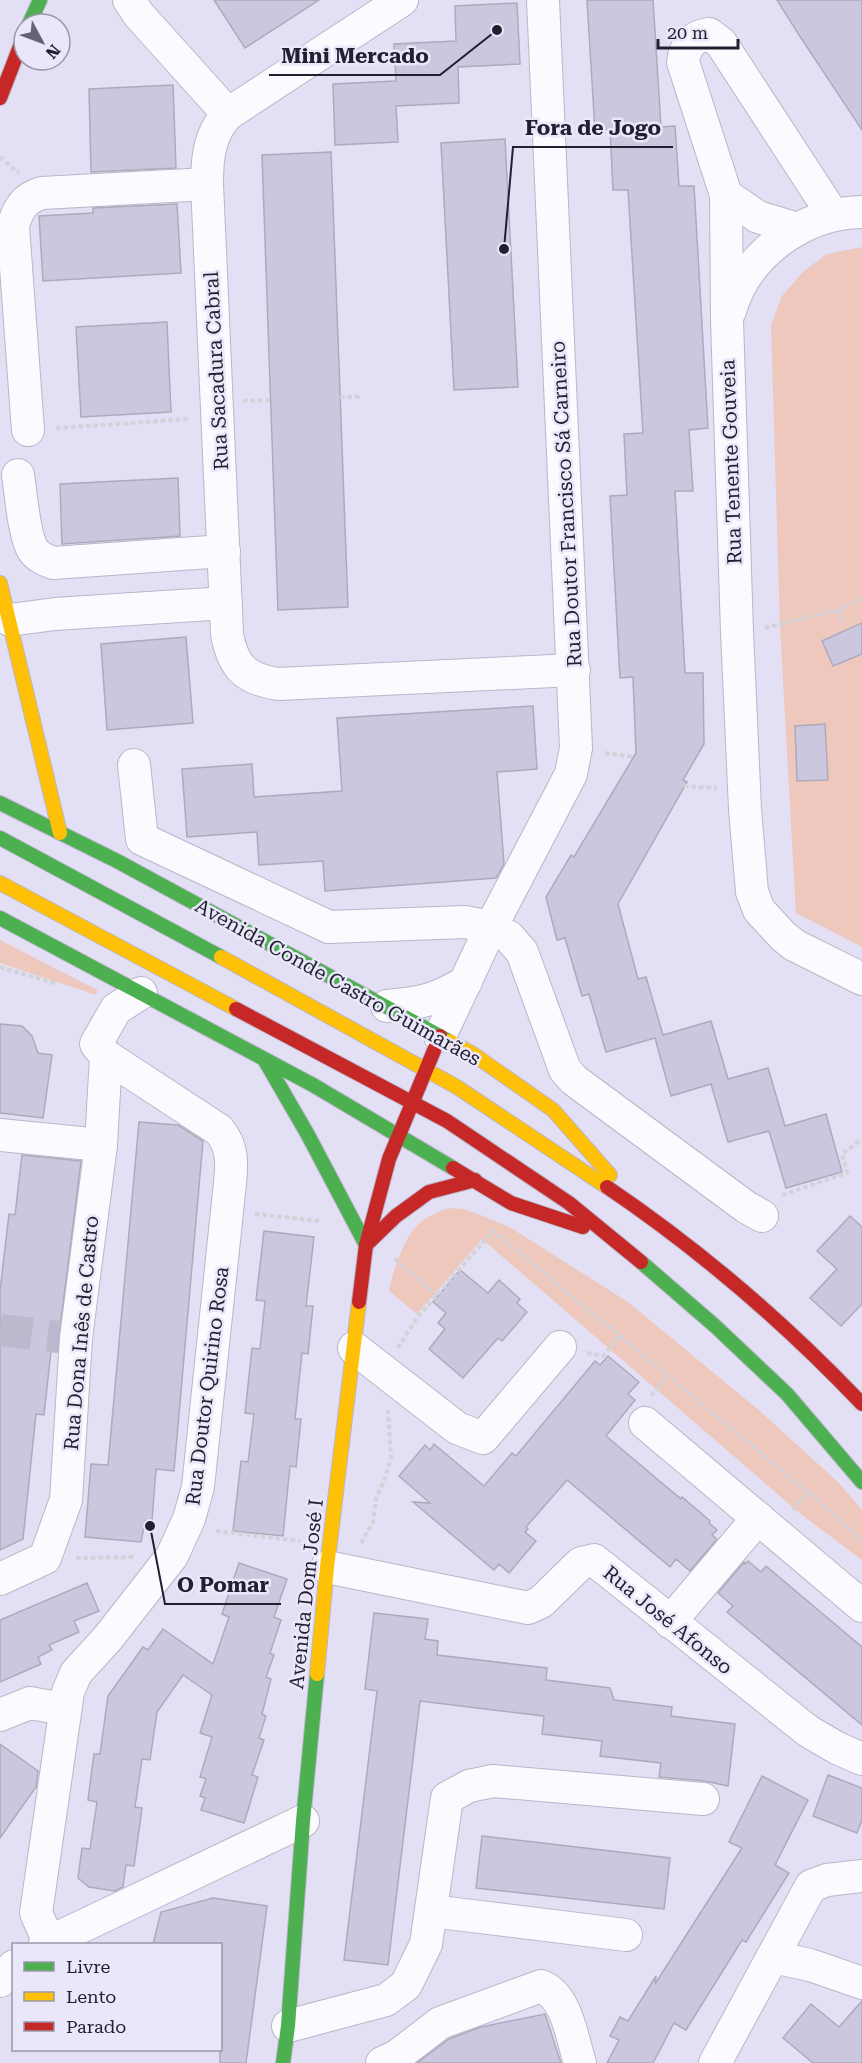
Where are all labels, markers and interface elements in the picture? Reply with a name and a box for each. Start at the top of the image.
north arrow [12,12,72,72]
scale bar [658,12,738,50]
text: 20 m [667,22,708,43]
callout: Mini Mercado [269,36,440,75]
text: N [42,41,64,62]
text: Mini Mercado [281,44,429,68]
callout: Fora de Jogo [513,108,673,147]
text: Fora de Jogo [525,116,661,140]
street label: Rua Sacadura Cabral [199,271,233,471]
street label: Rua Doutor Francisco Sá Carneiro [545,340,587,668]
street label: Rua Tenente Gouveia [715,359,747,565]
street label: Avenida Conde Castro Guimarães [191,893,485,1071]
street label: Rua Dona Inês de Castro [59,1215,103,1451]
street label: Rua Doutor Quirino Rosa [180,1265,234,1507]
street label: Avenida Dom José I [284,1498,328,1690]
street label: Rua José Afonso [599,1561,737,1679]
callout: O Pomar [165,1565,281,1604]
text: O Pomar [177,1573,269,1597]
legend [12,1943,222,2051]
text: Livre [66,1956,111,1977]
text: Lento [66,1986,116,2007]
text: Parado [66,2016,126,2037]

